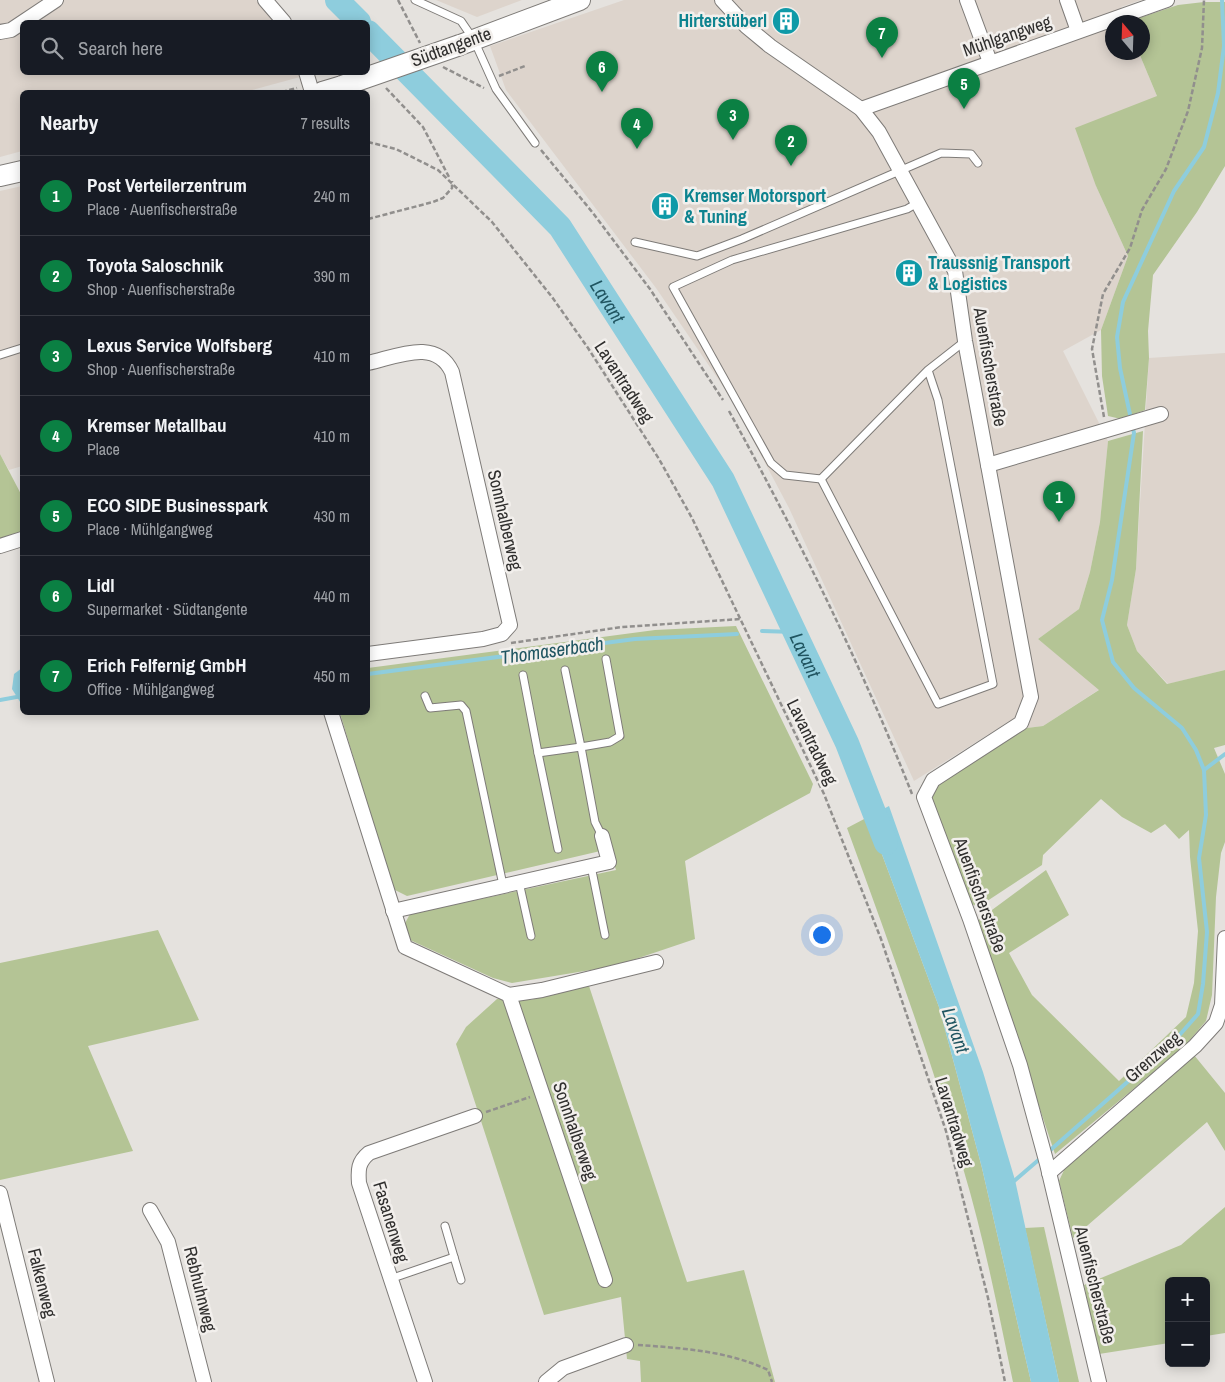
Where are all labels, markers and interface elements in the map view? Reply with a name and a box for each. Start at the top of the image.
building icon: Hirterstüberl [771,6,801,36]
place label: Hirterstüberl [678,8,767,33]
street label: Mühlgangweg [959,8,1055,62]
north arrow [1105,15,1150,60]
pin: 7 [866,17,898,58]
search box [20,20,370,75]
street label: Südtangente [407,20,494,73]
icon: search [38,34,66,62]
text: Search here [78,35,163,61]
pin: 6 [586,51,618,92]
pin: 5 [948,68,980,109]
pin: 3 [717,99,749,140]
text: Nearby [40,108,98,137]
pin: 4 [621,108,653,149]
text: 7 results [300,112,350,134]
pin: 2 [775,125,807,166]
text: Post Verteilerzentrum [87,172,247,198]
place label: Kremser Motorsport & Tuning [684,183,826,229]
text: 1 [52,185,60,207]
text: 240 m [314,185,350,207]
building icon: Kremser Motorsport & Tuning [650,191,680,221]
text: Place · Auenfischerstraße [87,198,237,220]
place label: Traussnig Transport & Logistics [928,250,1070,296]
text: Toyota Saloschnik [87,252,224,278]
building icon: Traussnig Transport & Logistics [894,258,924,288]
text: 2 [52,265,60,287]
text: 390 m [314,265,350,287]
water label: Lavant [584,275,632,329]
text: Shop · Auenfischerstraße [87,278,235,300]
street label: Auenfischerstraße [968,304,1013,428]
text: Lexus Service Wolfsberg [87,332,272,358]
street label: Lavantradweg [589,336,661,428]
text: 3 [52,345,60,367]
text: 410 m [314,345,350,367]
text: Shop · Auenfischerstraße [87,358,235,380]
text: Kremser Metallbau [87,412,226,438]
text: 4 [52,425,60,447]
text: 410 m [314,425,350,447]
text: Place [87,438,120,460]
street label: Sonnhalberweg [482,467,529,573]
pin: 1 [1043,481,1075,522]
text: ECO SIDE Businesspark [87,492,268,518]
text: 5 [52,505,60,527]
text: 430 m [314,505,350,527]
text: Place · Mühlgangweg [87,518,212,540]
text: Lidl [87,572,115,598]
text: 6 [52,585,60,607]
text: 440 m [314,585,350,607]
text: Supermarket · Südtangente [87,598,247,620]
water label: Lavant [784,628,827,682]
water label: Thomaserbach [499,630,605,670]
text: Erich Felfernig GmbH [87,652,246,678]
text: 7 [52,665,60,687]
text: 450 m [314,665,350,687]
text: Office · Mühlgangweg [87,678,214,700]
street label: Lavantradweg [781,695,844,790]
street label: Auenfischerstraße [948,833,1013,956]
your location [809,922,835,948]
water label: Lavant [936,1004,976,1057]
street label: Grenzweg [1119,1025,1187,1088]
street label: Lavantradweg [929,1074,980,1171]
street label: Sonnhalberweg [547,1078,604,1184]
street label: Fasanenweg [367,1178,416,1266]
street label: Auenfischerstraße [1069,1222,1122,1346]
street label: Rebhuhnweg [178,1244,223,1335]
street label: Falkenweg [22,1246,63,1321]
map controls [1165,1277,1210,1367]
button: + [1165,1277,1210,1322]
button: − [1165,1322,1210,1367]

